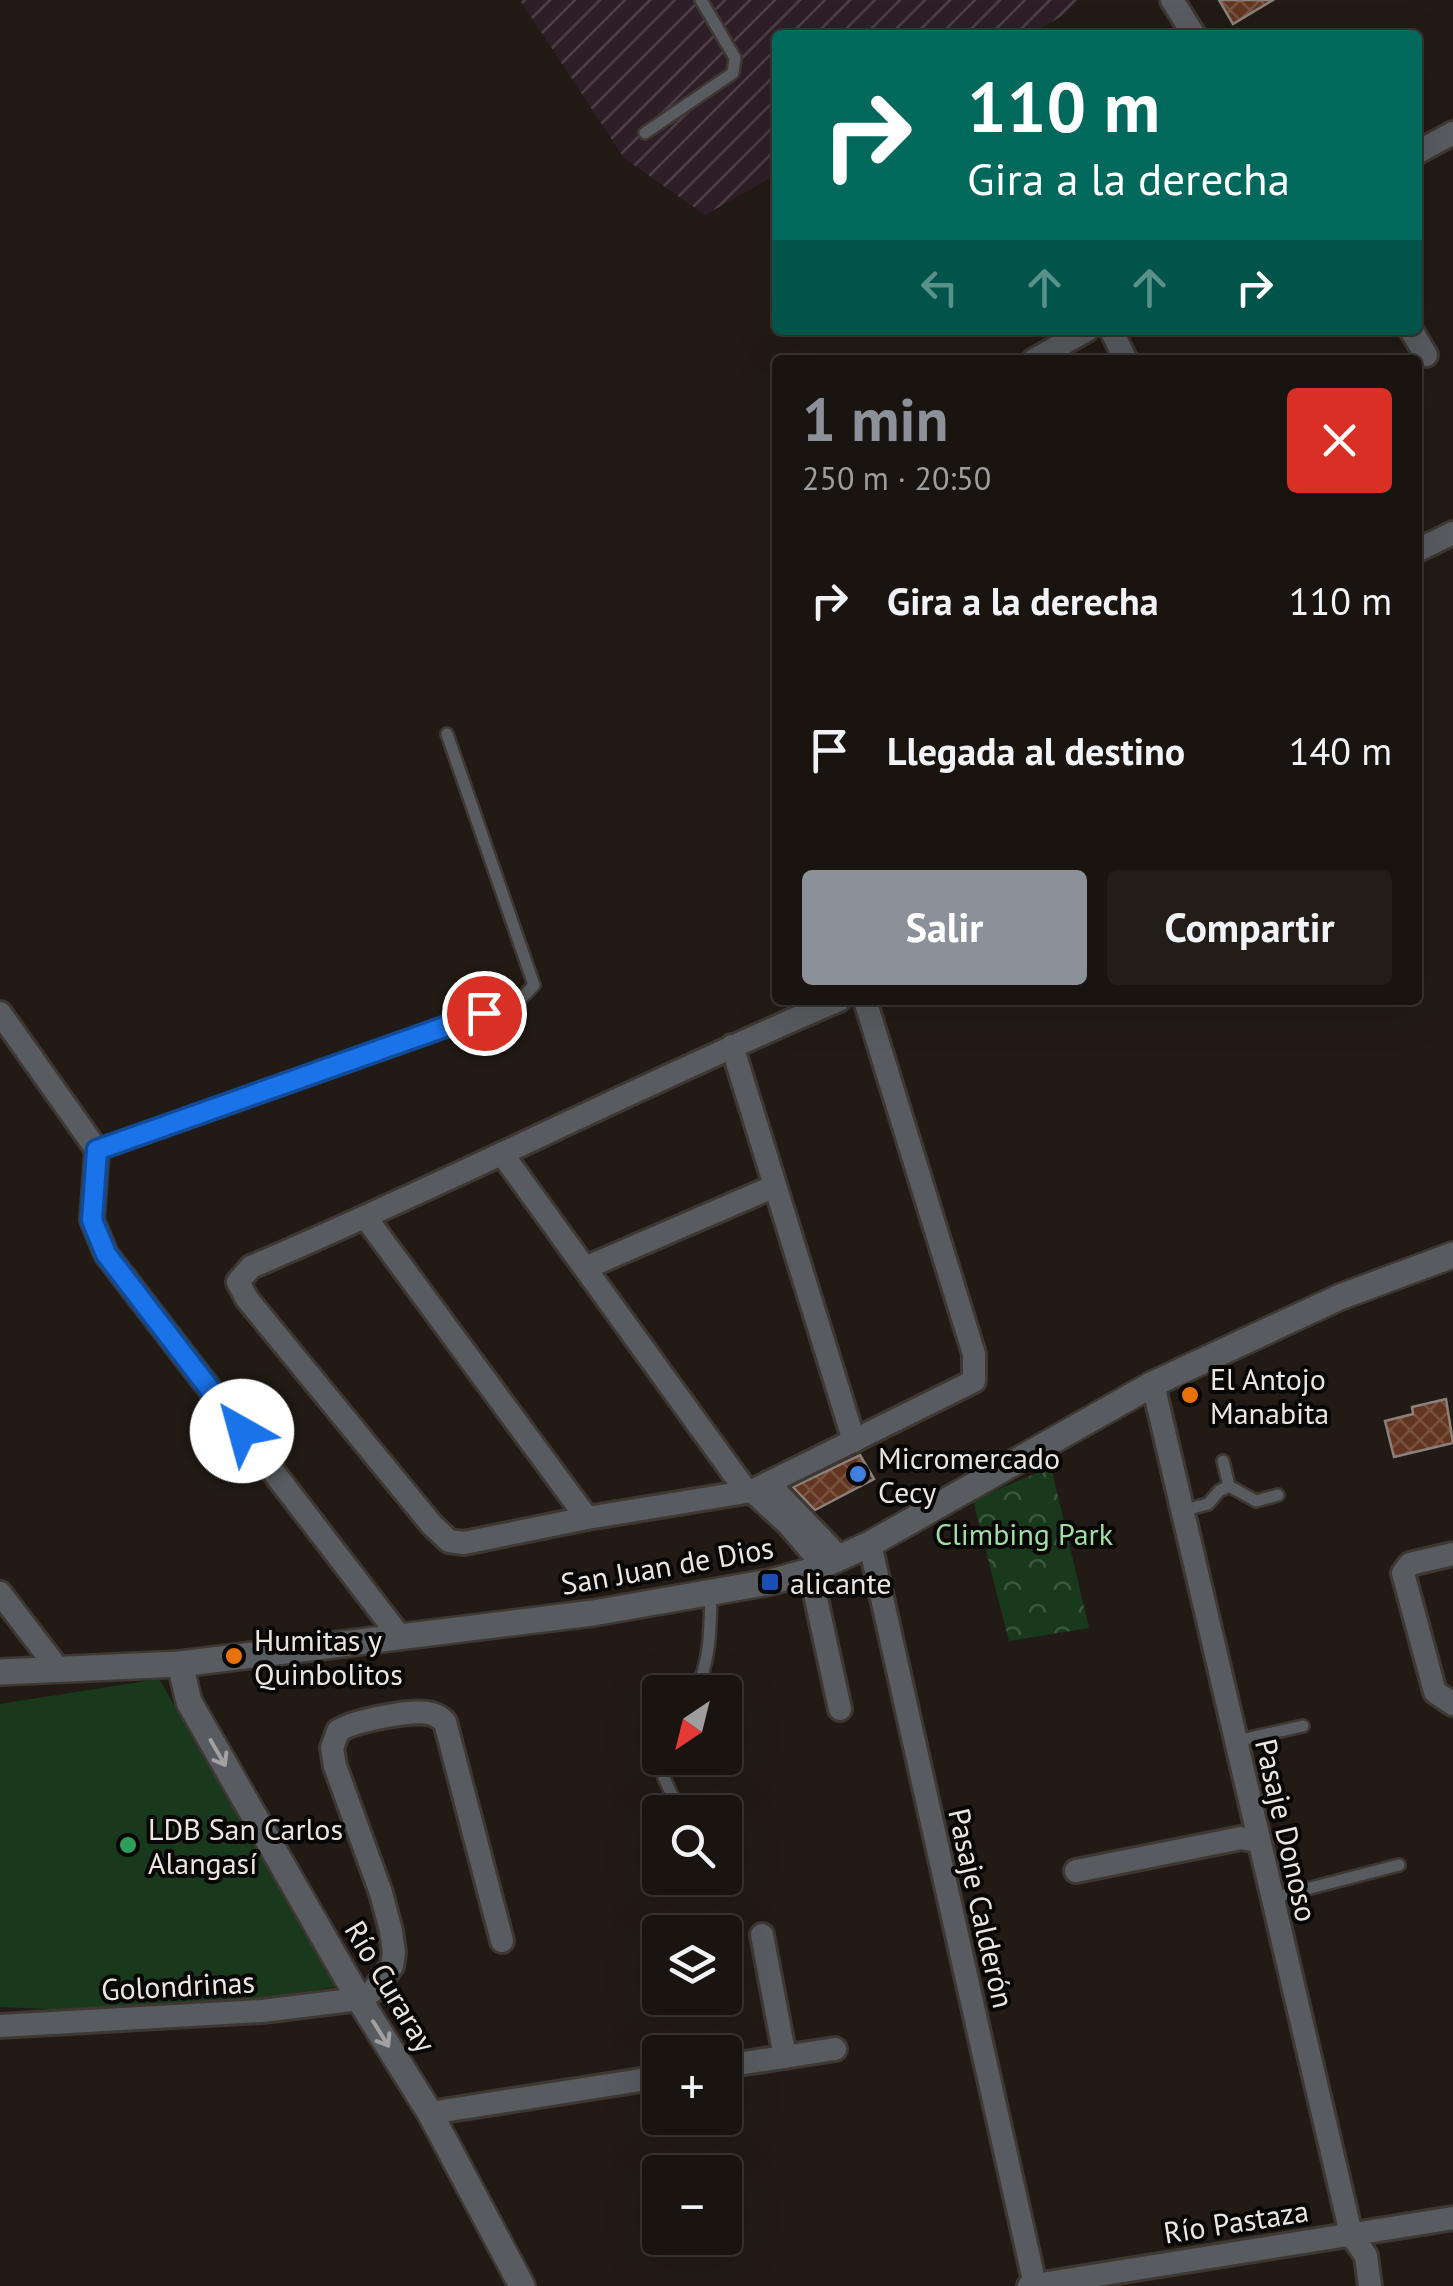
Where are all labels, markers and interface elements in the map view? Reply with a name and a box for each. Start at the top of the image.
text: 110 m [967,61,1160,151]
icon: right [802,70,932,200]
text: Gira a la derecha [967,149,1290,207]
icon: left [912,260,967,315]
icon: ahead [1017,260,1072,315]
icon: ahead [1122,260,1177,315]
icon: right [1227,260,1282,315]
text: 1 min [802,380,948,458]
button: close [1287,388,1392,493]
text: 250 m · 20:50 [802,457,991,499]
icon: right [802,573,857,628]
text: Gira a la derecha [887,576,1159,625]
text: 110 m [1289,576,1392,625]
icon: arrive [802,723,857,778]
text: Llegada al destino [887,726,1185,775]
text: 140 m [1289,726,1392,775]
button: Salir [802,870,1087,985]
button: Compartir [1107,870,1392,985]
pin [442,971,527,1056]
icon: arrive [457,986,512,1041]
place label: El Antojo Manabita [1210,1359,1329,1432]
position arrow [190,1379,294,1483]
marker: El Antojo Manabita [1179,1384,1201,1406]
place label: Micromercado Cecy [878,1438,1060,1511]
marker: Micromercado Cecy [847,1463,869,1485]
park label: Climbing Park [935,1514,1114,1553]
street label: San Juan de Dios [558,1527,776,1603]
place label: alicante [790,1563,892,1602]
marker: alicante [759,1571,781,1593]
place label: Humitas y Quinbolitos [254,1620,403,1693]
marker: Humitas y Quinbolitos [223,1645,245,1667]
north arrow [642,1675,742,1775]
map controls [642,1675,742,2255]
street label: Pasaje Donoso [1247,1735,1327,1925]
one-way arrow [208,1738,228,1767]
button: search [642,1795,742,1895]
street label: Pasaje Calderón [940,1804,1024,2012]
place label: LDB San Carlos Alangasí [148,1809,343,1882]
marker: LDB San Carlos Alangasí [117,1834,139,1856]
street label: Río Curaray [337,1913,445,2059]
button: layers [642,1915,742,2015]
street label: Golondrinas [100,1961,256,2009]
one-way arrow [371,2019,391,2048]
button: + [642,2035,742,2135]
button: − [642,2155,742,2255]
street label: Río Pastaza [1161,2190,1311,2252]

